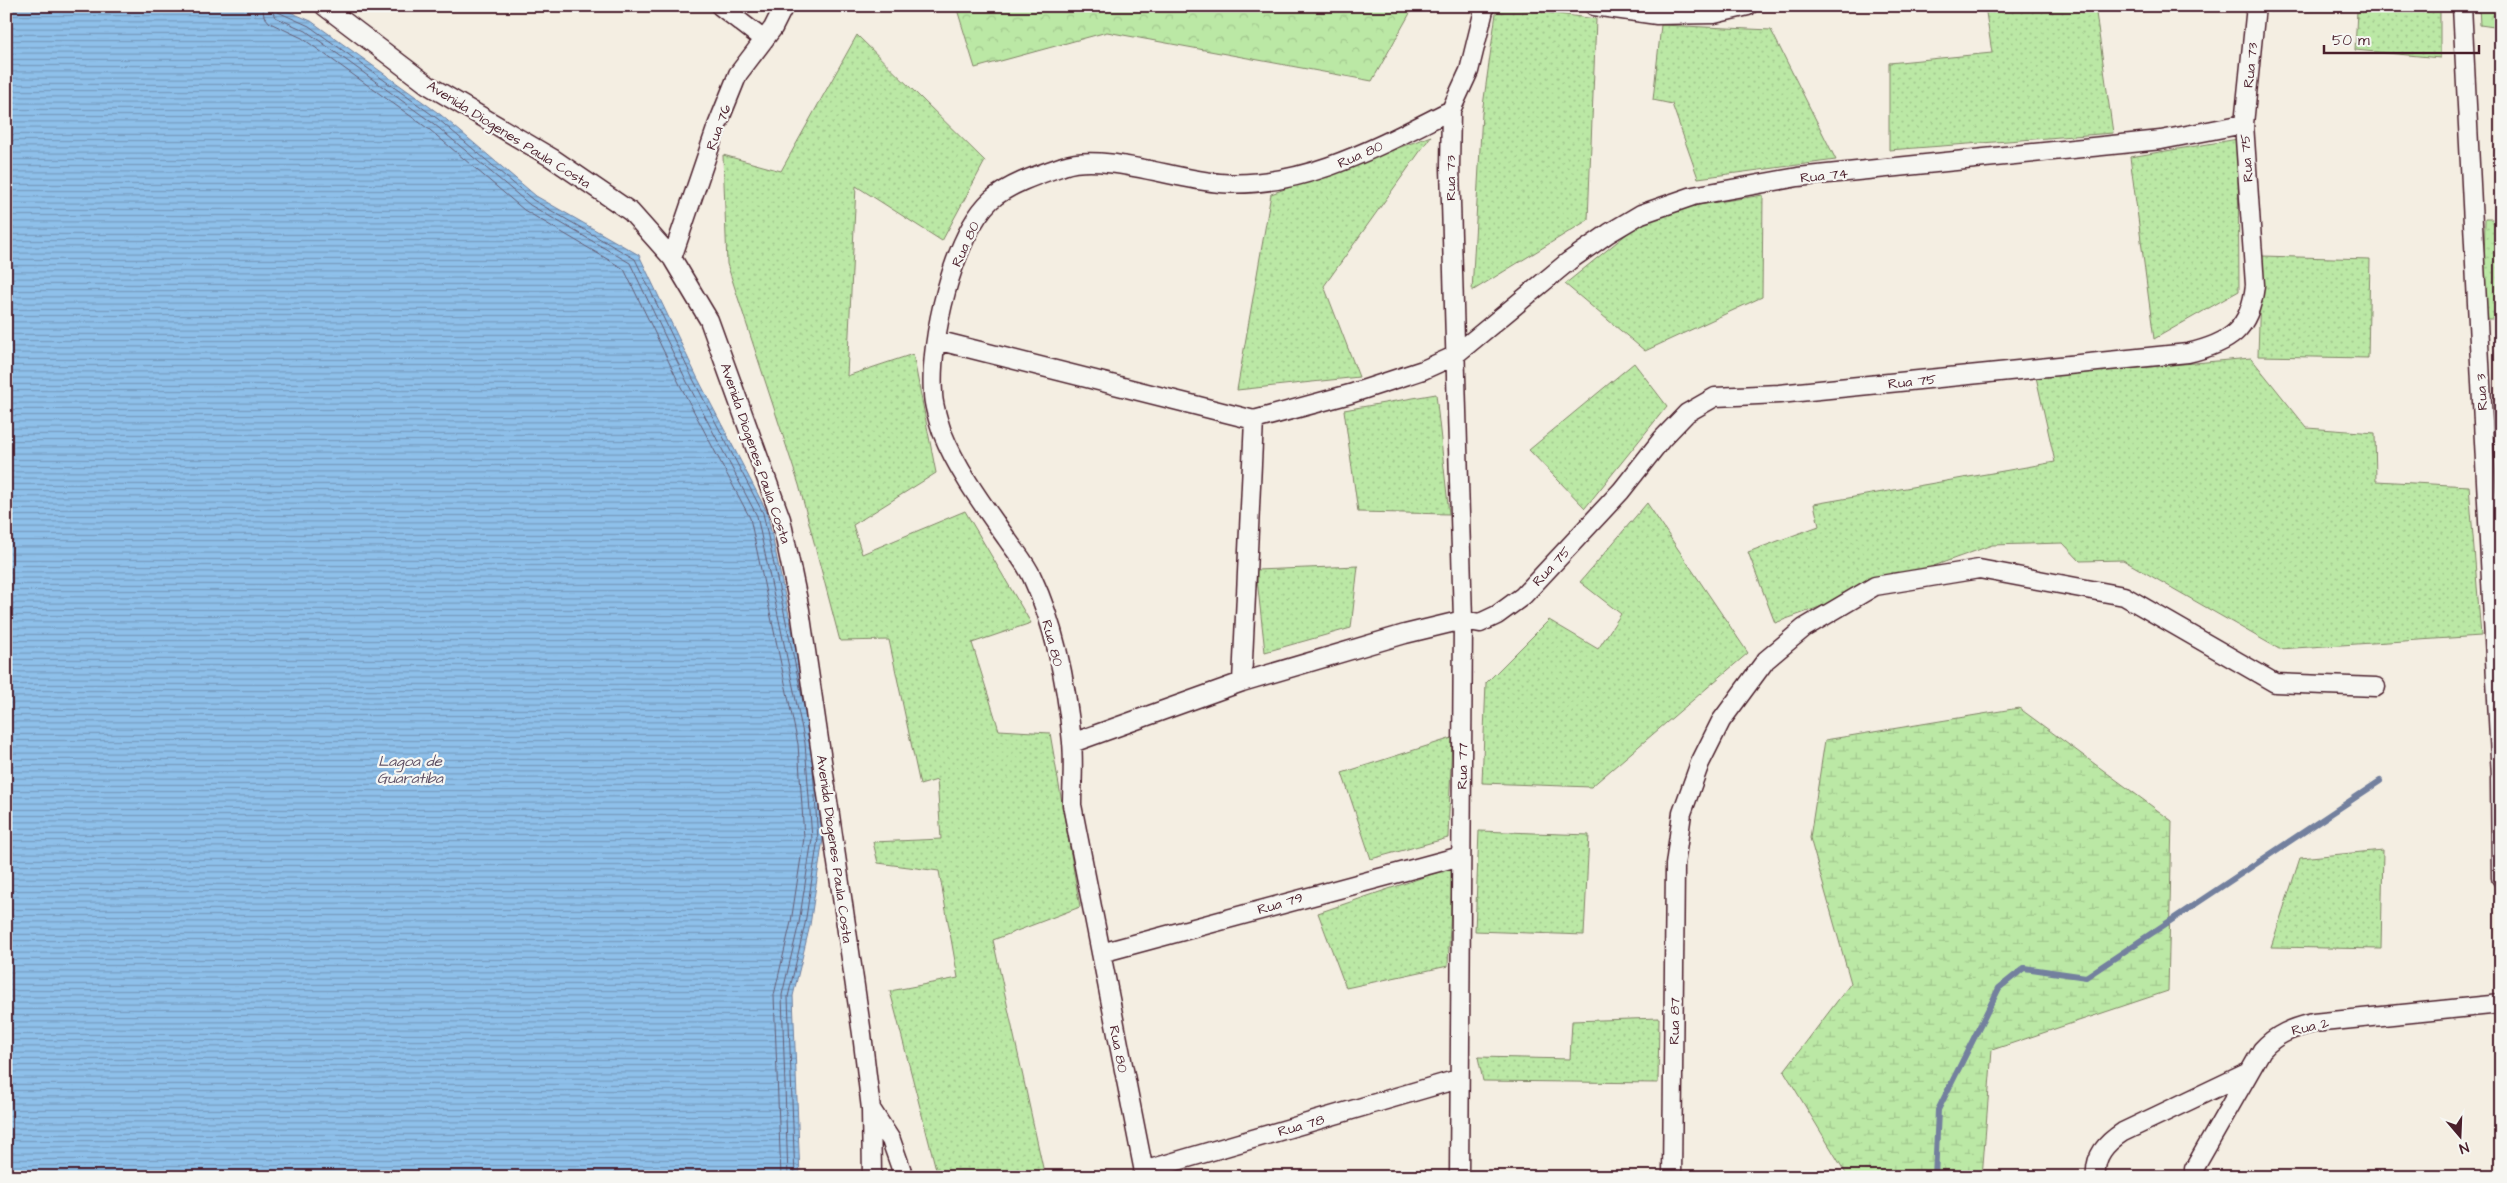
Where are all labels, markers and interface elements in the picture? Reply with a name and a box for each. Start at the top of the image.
scale bar [2324,22,2480,54]
text: 50 m [2332,30,2370,51]
street label: Rua 73 [2239,41,2263,89]
street label: Avenida Diogenes Paula Costa [423,76,594,194]
street label: Rua 76 [701,102,736,153]
street label: Rua 75 [2235,133,2259,183]
street label: Rua 80 [1335,136,1386,174]
street label: Rua 73 [1441,155,1461,201]
street label: Rua 74 [1799,163,1849,188]
street label: Rua 80 [947,218,985,270]
street label: Avenida Diogenes Paula Costa [715,360,795,546]
street label: Rua 75 [1887,370,1937,394]
street label: Rua 3 [2471,373,2493,411]
street label: Rua 75 [1528,542,1576,591]
street label: Rua 80 [1036,618,1068,669]
street label: Rua 77 [1453,742,1473,790]
water label: Lagoa de Guaratiba [377,751,444,789]
street label: Avenida Diogenes Paula Costa [811,754,857,944]
street label: Rua 79 [1255,888,1305,920]
street label: Rua 87 [1665,997,1685,1045]
street label: Rua 2 [2290,1013,2331,1041]
street label: Rua 80 [1104,1024,1132,1075]
street label: Rua 78 [1276,1110,1327,1142]
north arrow [2434,1110,2484,1160]
text: N [2456,1136,2471,1158]

